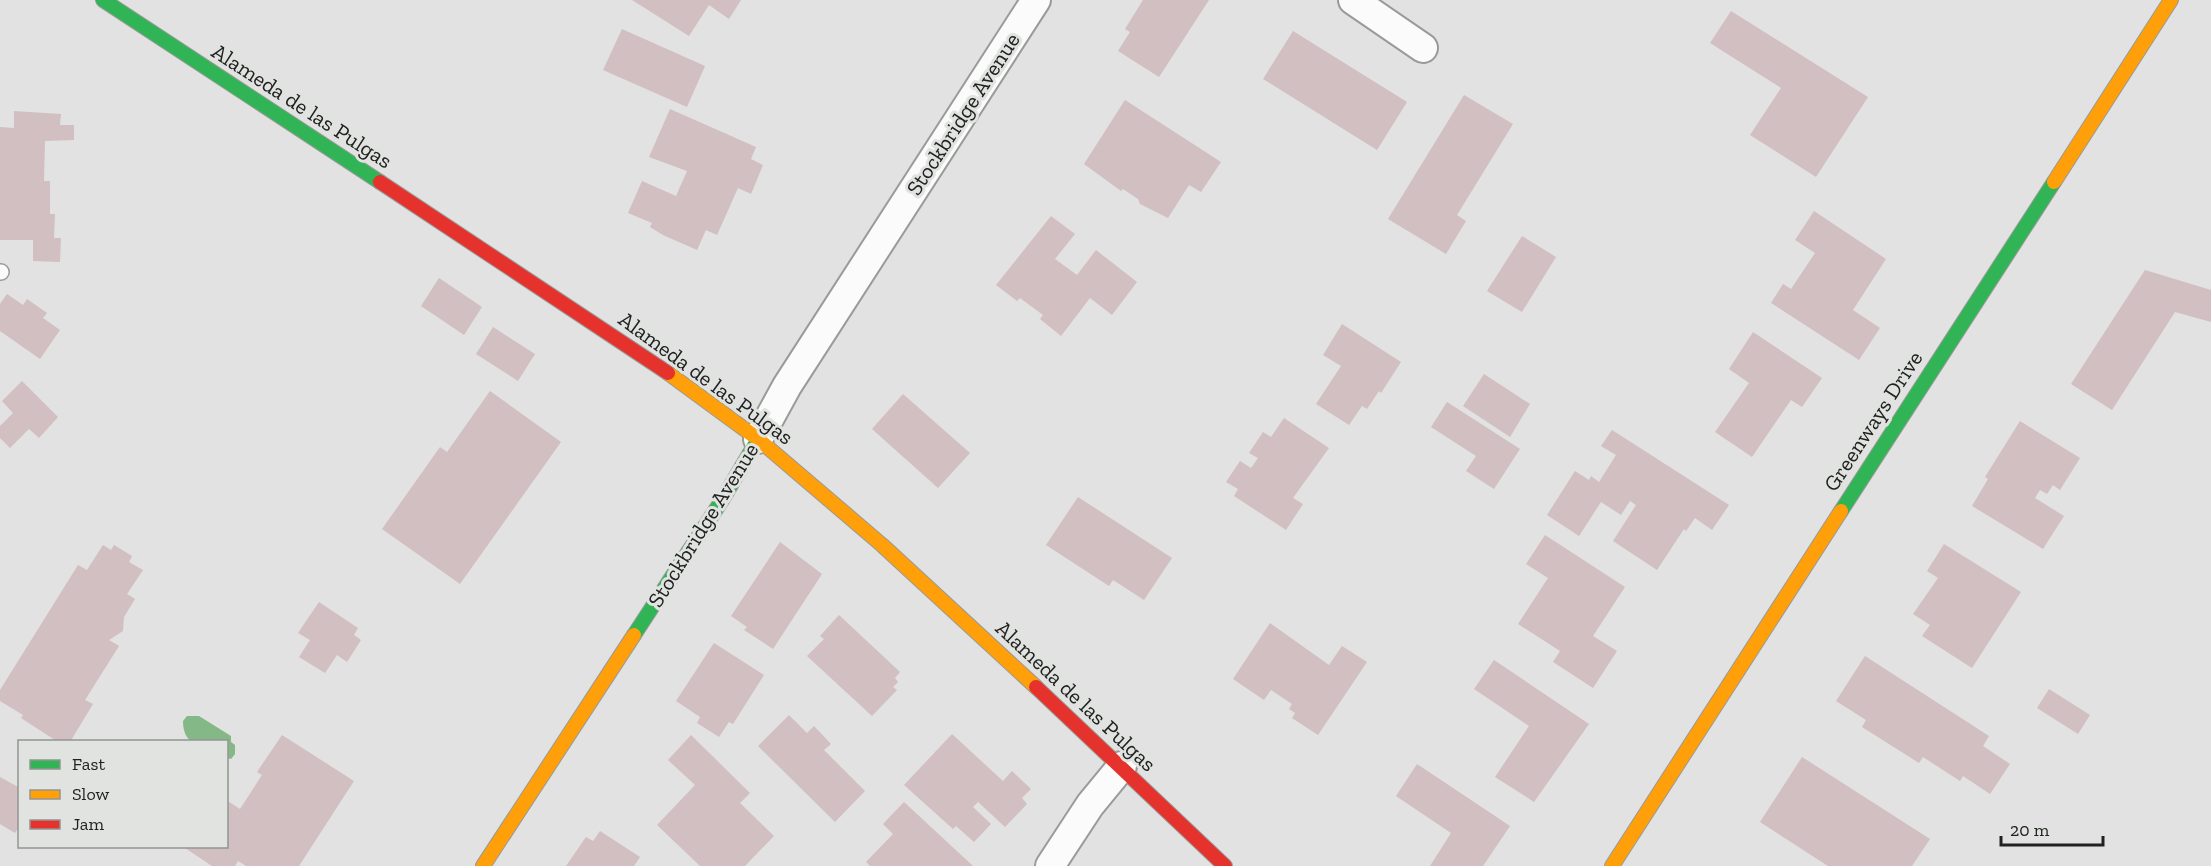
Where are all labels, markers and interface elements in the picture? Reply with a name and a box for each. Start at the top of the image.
street label: Stockbridge Avenue [900,28,1026,200]
street label: Alameda de las Pulgas [207,38,397,174]
street label: Alameda de las Pulgas [613,306,799,450]
street label: Greenways Drive [1818,346,1928,496]
street label: Stockbridge Avenue [642,438,764,612]
street label: Alameda de las Pulgas [990,615,1162,777]
legend [18,740,228,848]
text: Fast [72,753,105,775]
text: Slow [72,783,109,805]
scale bar [2001,809,2103,847]
text: Jam [72,813,104,835]
text: 20 m [2010,819,2050,841]

